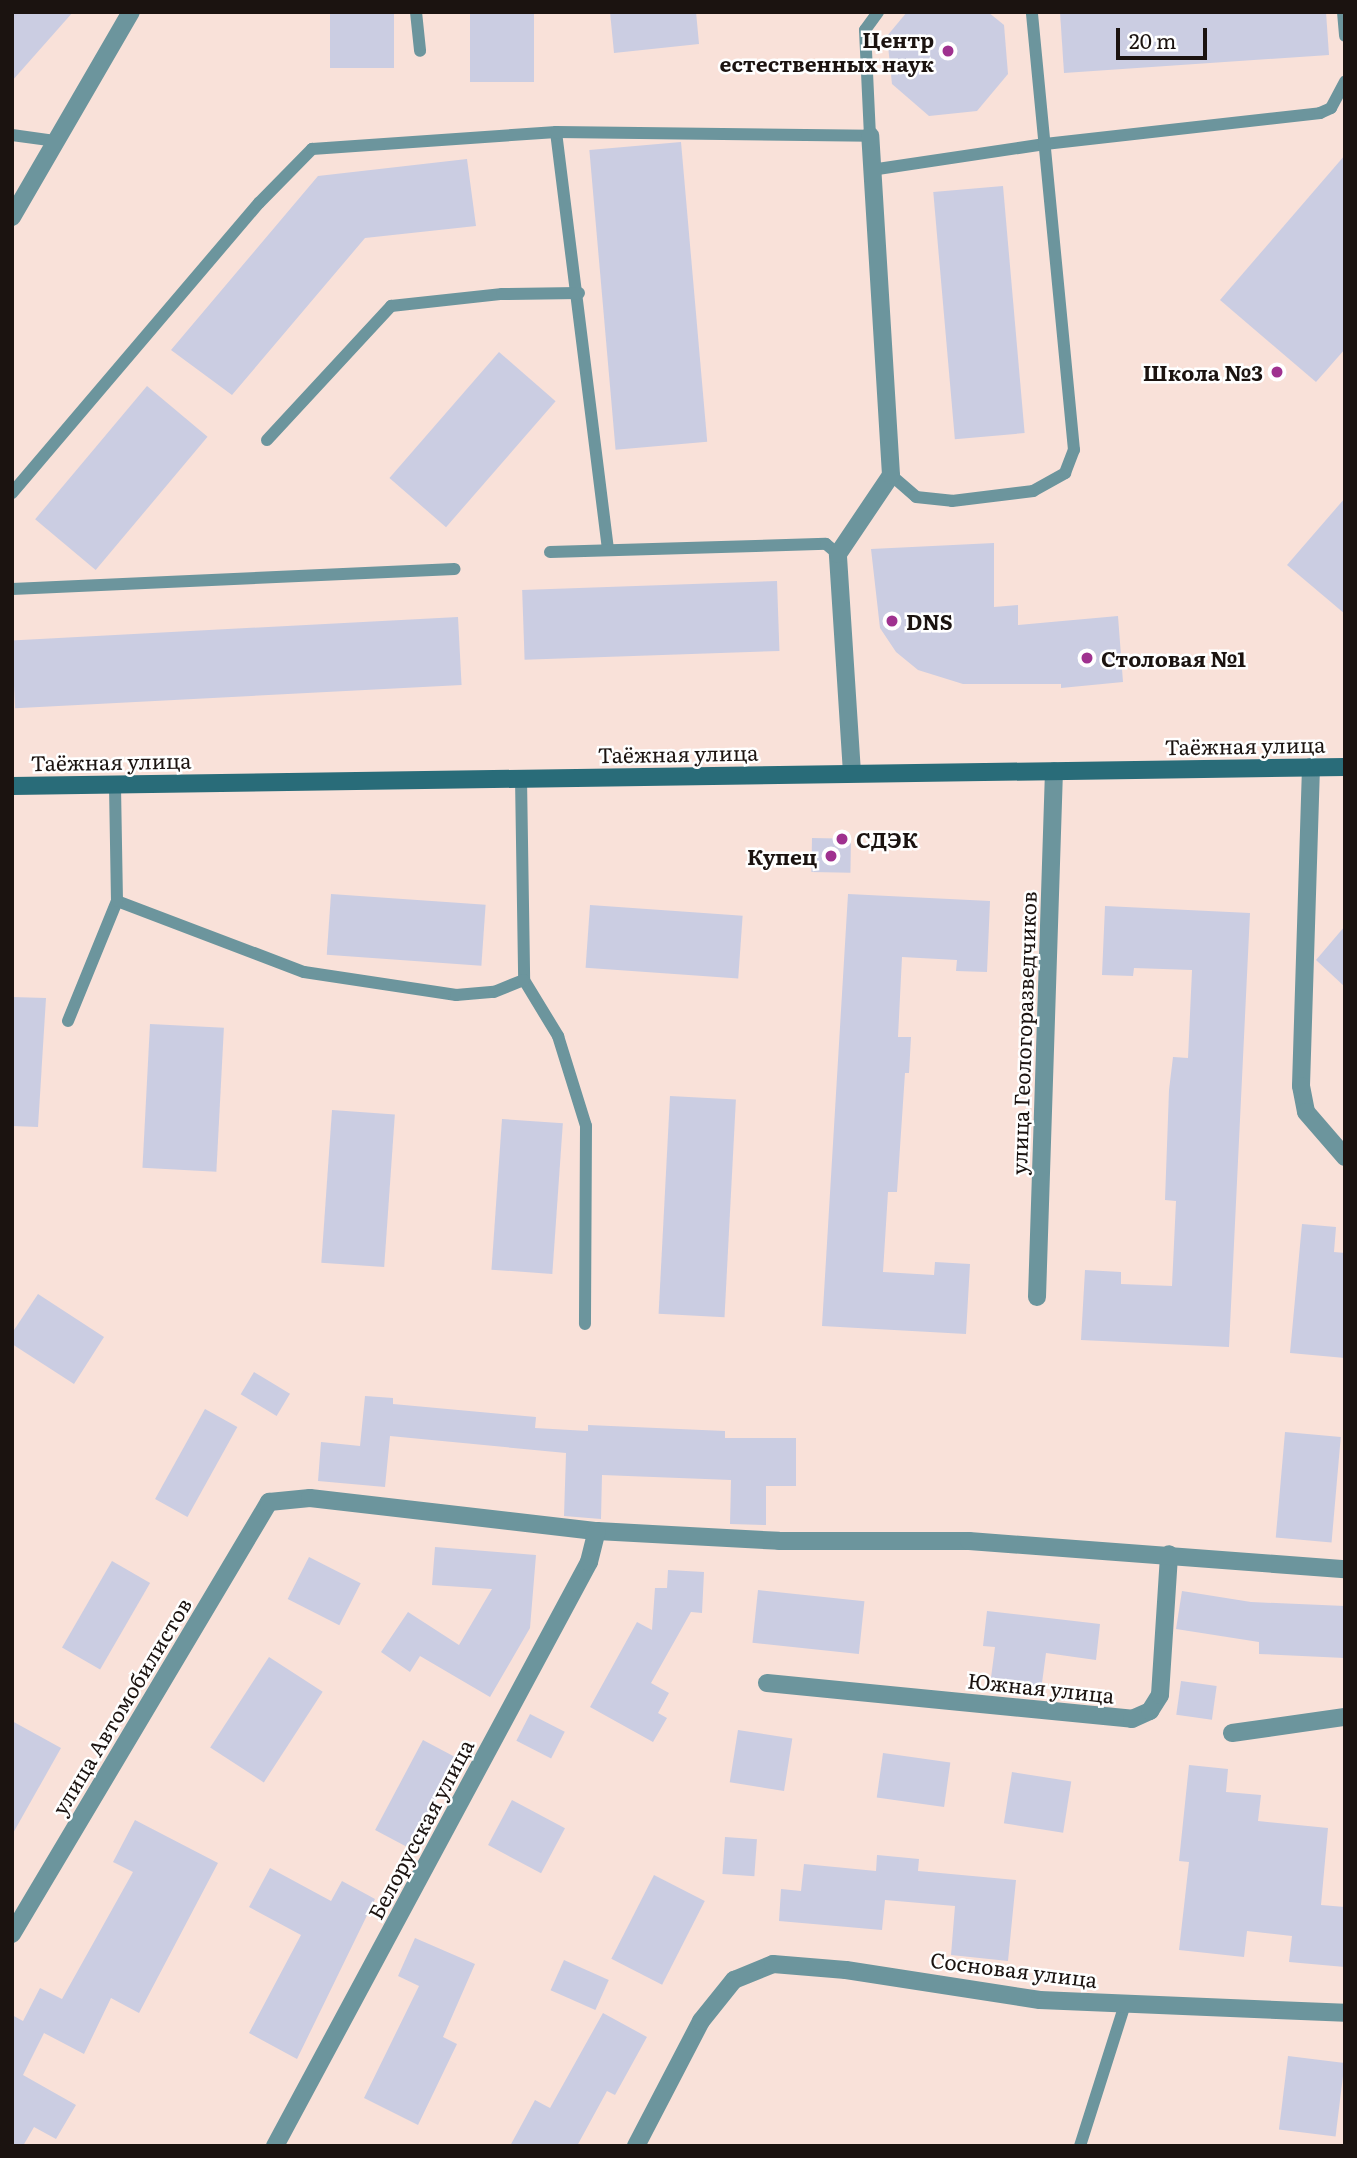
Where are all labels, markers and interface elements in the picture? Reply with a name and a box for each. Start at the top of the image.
scale bar [1119,14,1210,58]
text: 20 m [1129,24,1176,55]
place label: Центр естественных наук [720,26,934,76]
marker: Центр естественных наук [940,43,956,59]
place label: Школа №3 [1143,359,1263,385]
marker: Школа №3 [1269,364,1285,380]
place label: DNS [906,608,953,634]
marker: DNS [884,613,900,629]
place label: Столовая №1 [1101,645,1246,671]
marker: Столовая №1 [1079,650,1095,666]
street label: Таёжная улица [1164,731,1326,759]
street label: Таёжная улица [597,739,759,767]
street label: Таёжная улица [30,747,192,775]
place label: СДЭК [856,826,918,852]
marker: СДЭК [834,831,850,847]
place label: Купец [747,843,817,869]
marker: Купец [823,848,839,864]
street label: улица Геологоразведчиков [1005,891,1041,1175]
street label: улица Автомобилистов [46,1593,196,1819]
street label: Южная улица [966,1667,1116,1707]
street label: Белорусская улица [362,1735,478,1923]
street label: Сосновая улица [929,1946,1099,1992]

